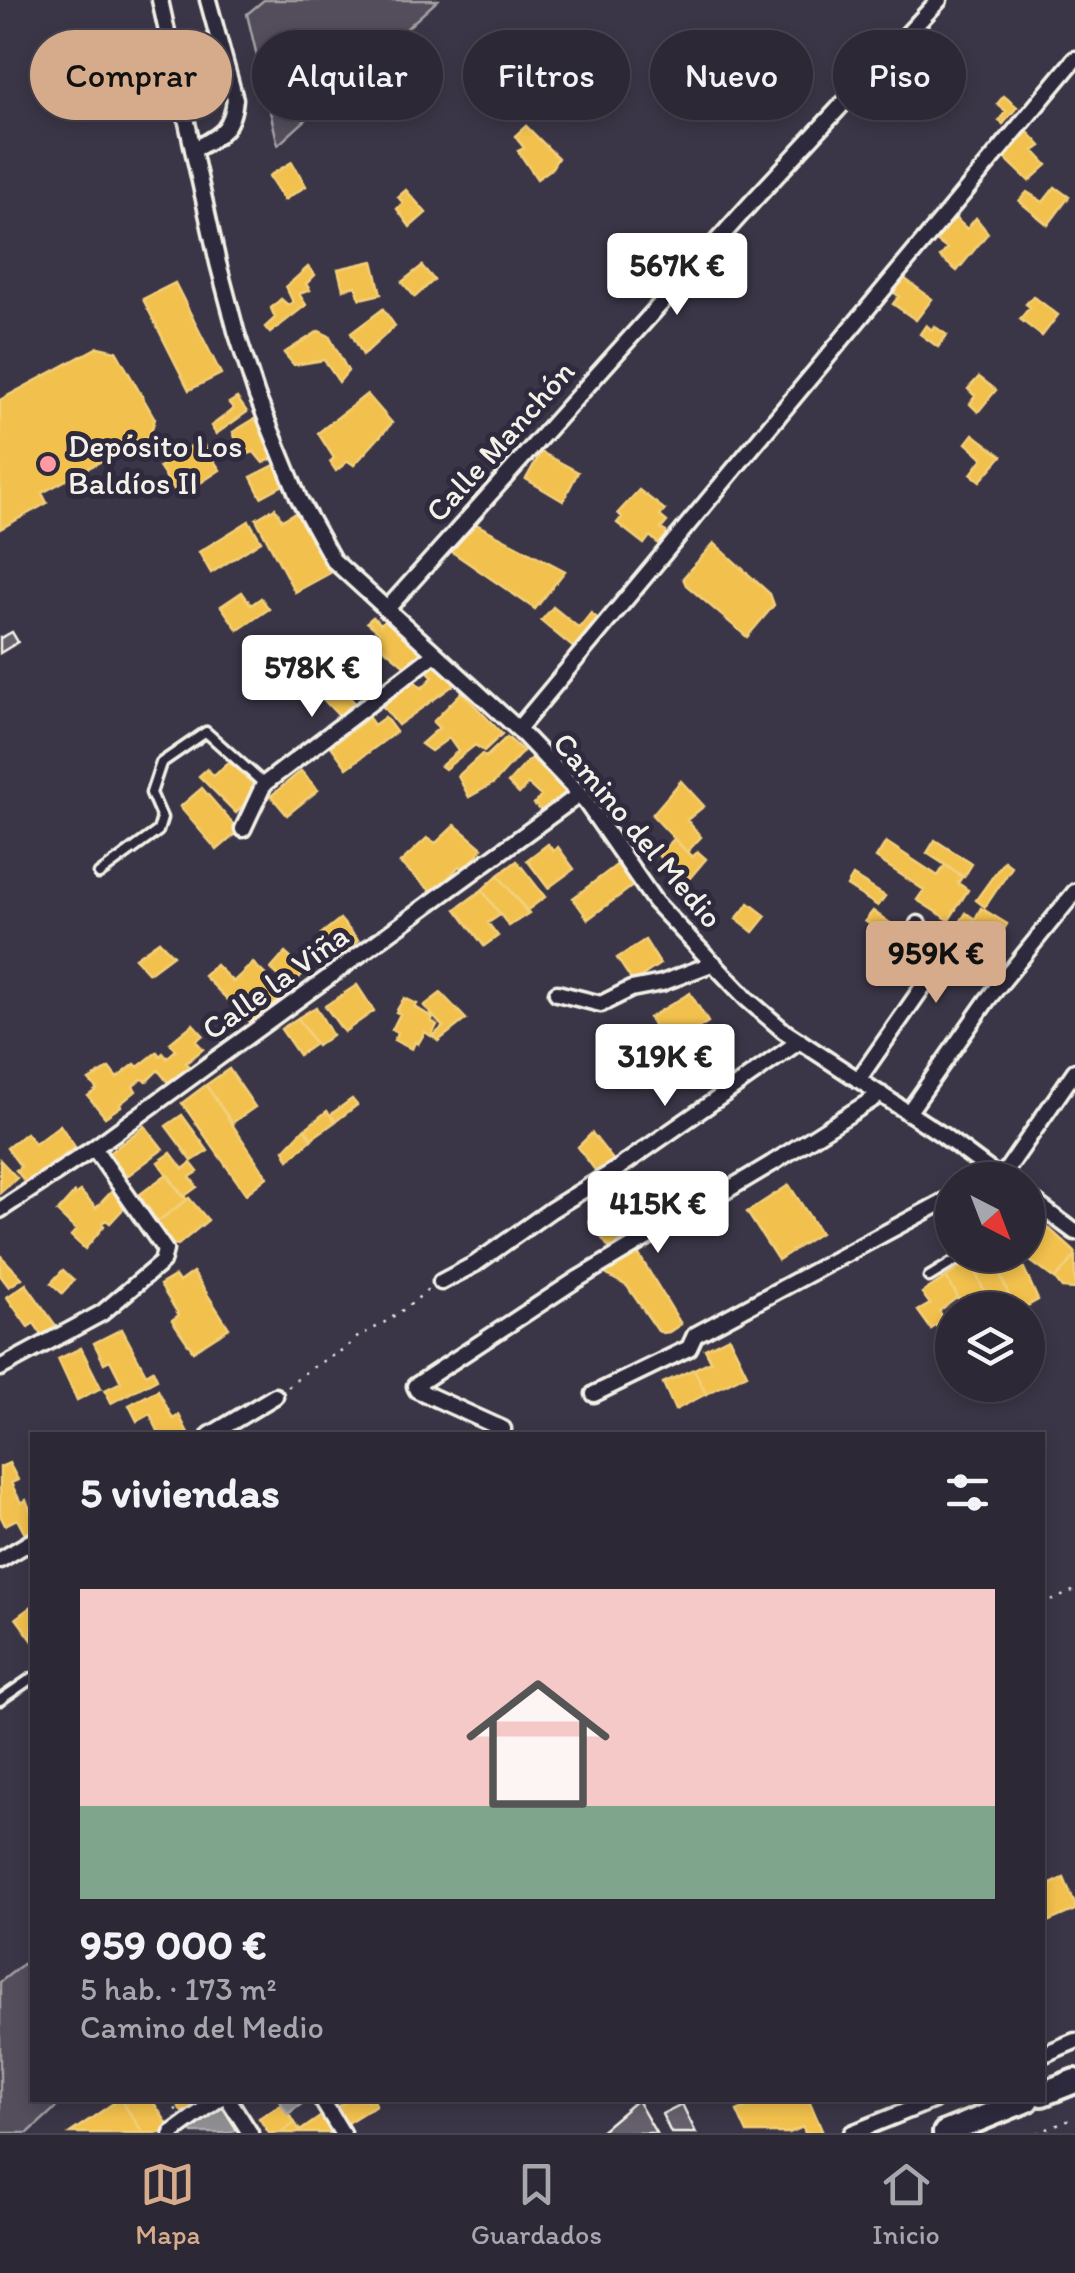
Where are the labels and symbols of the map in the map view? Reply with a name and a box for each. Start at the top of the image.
pin: 567K € [596,233,758,318]
street label: Calle Manchón [418,352,582,530]
place label: Depósito Los Baldíos II [68,427,242,502]
marker: Depósito Los Baldíos II [37,453,59,475]
pin: 578K € [231,635,393,720]
street label: Camino del Medio [545,724,731,936]
street label: Calle la Viña [194,916,356,1048]
pin: 959K € [855,921,1017,1006]
pin: 319K € [584,1024,746,1109]
north arrow [935,1162,1045,1272]
pin: 415K € [577,1171,739,1256]

